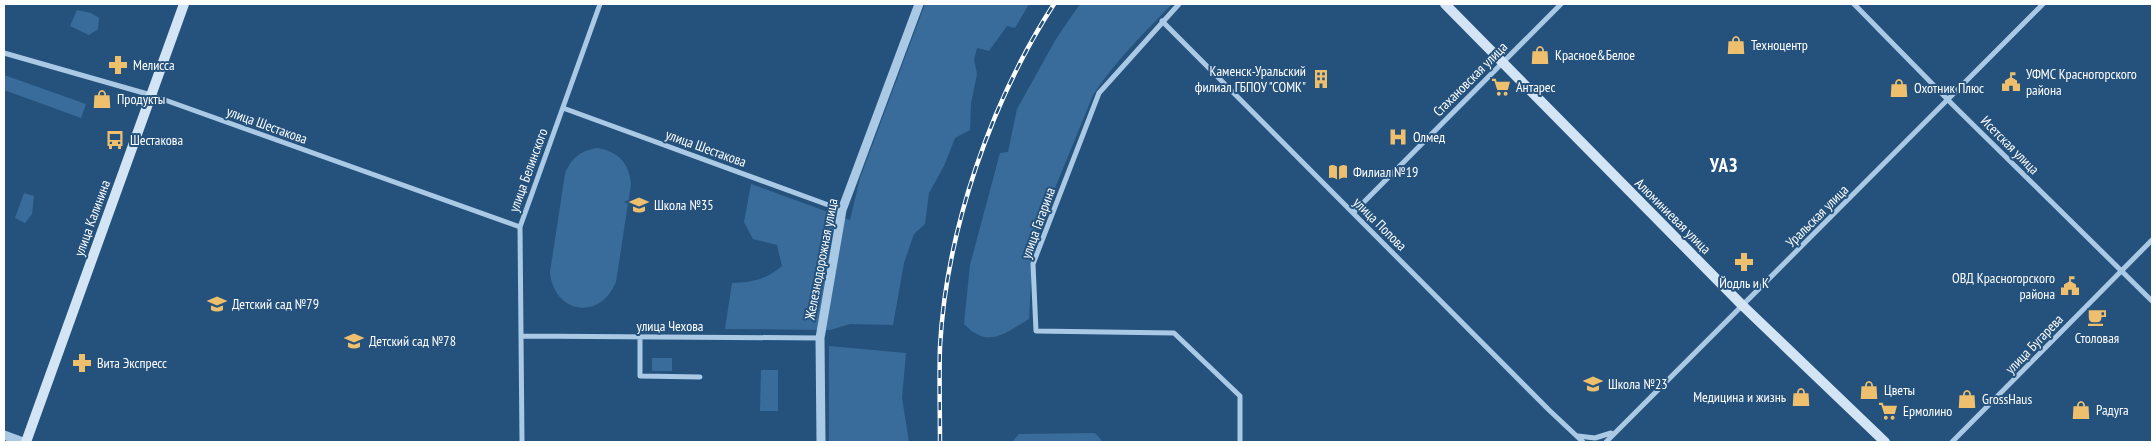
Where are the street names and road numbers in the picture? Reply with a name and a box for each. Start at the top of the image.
street label: Стахановская улица [1429,38,1511,120]
street label: улица Шестакова [224,102,310,148]
street label: Исетская улица [1977,112,2043,178]
street label: улица Шестакова [663,125,749,171]
street label: улица Белинского [505,126,551,214]
street label: Алюминиевая улица [1631,174,1715,258]
street label: улица Калинина [70,177,114,259]
street label: Уральская улица [1782,181,1852,251]
street label: улица Гагарина [1017,185,1059,261]
street label: улица Попова [1349,193,1411,255]
street label: Железнодорожная улица [800,197,842,322]
street label: улица Бугарева [2001,310,2067,378]
street label: улица Чехова [637,317,703,335]

